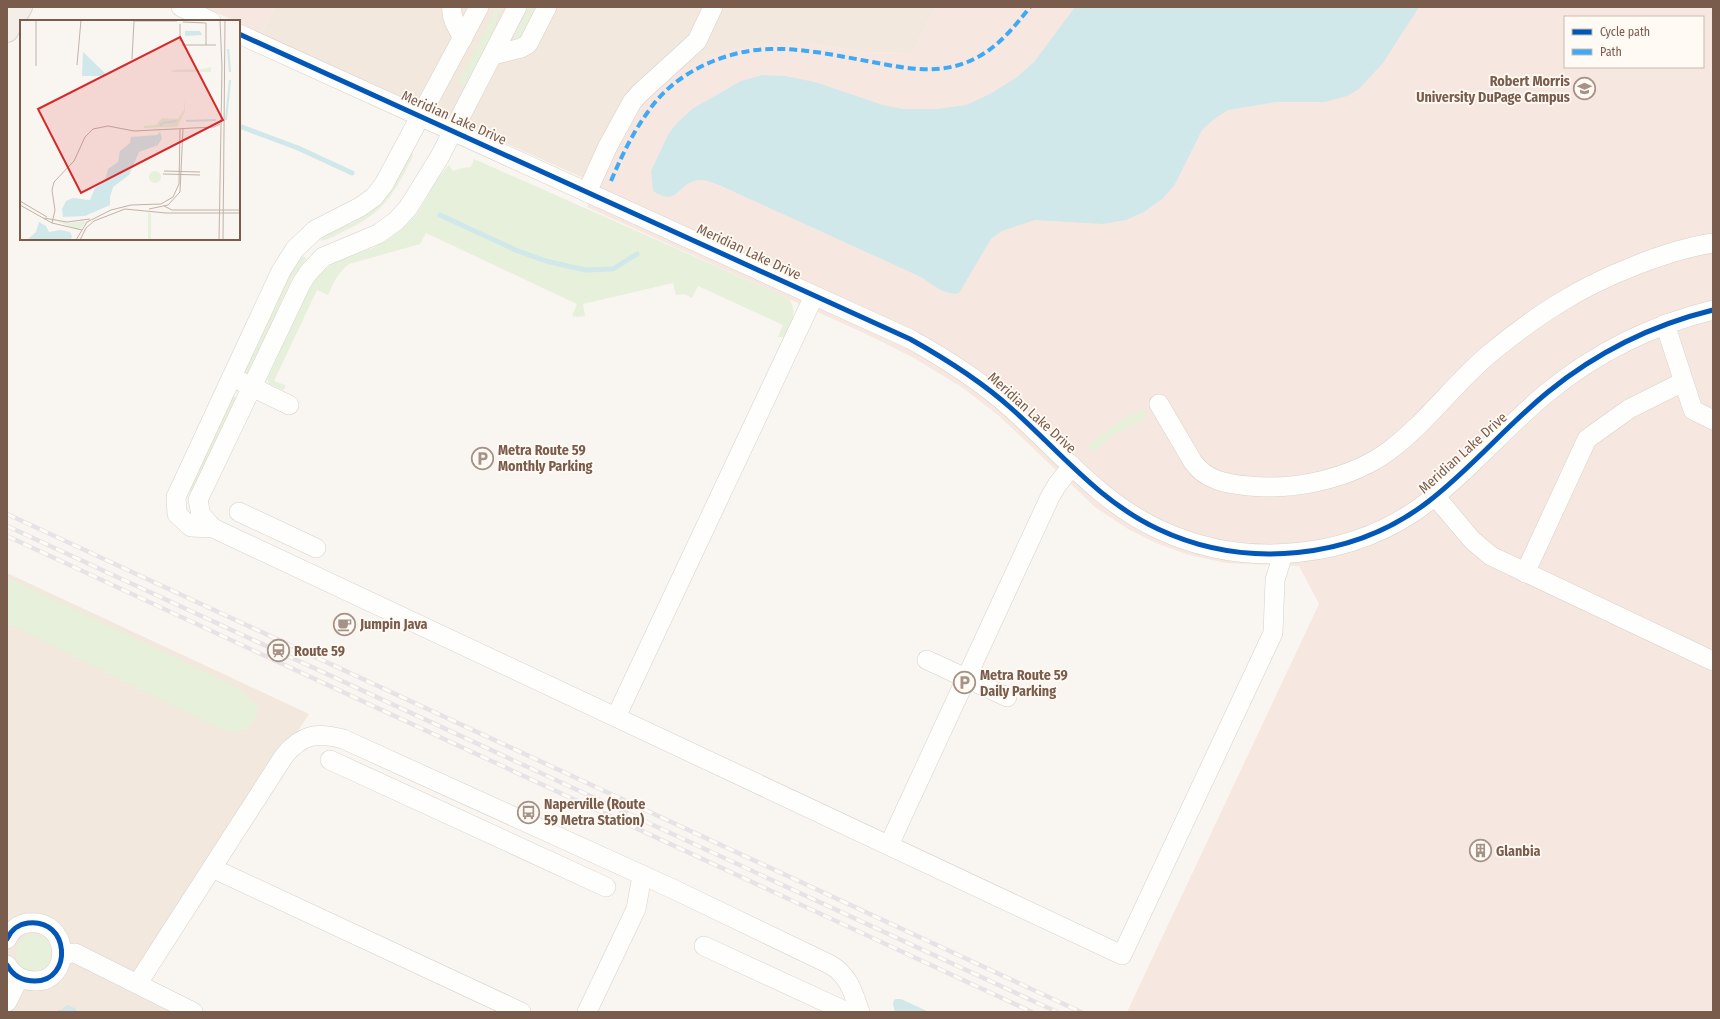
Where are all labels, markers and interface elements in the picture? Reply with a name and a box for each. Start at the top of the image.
legend [1564,16,1704,68]
inset map [20,20,240,240]
text: Cycle path [1600,25,1650,39]
text: Path [1600,45,1622,59]
place label: Robert Morris University DuPage Campus [1416,73,1570,106]
school or university icon: Robert Morris University DuPage Campus [1572,76,1598,102]
street label: Meridian Lake Drive [399,87,509,149]
street label: Meridian Lake Drive [694,220,804,284]
street label: Meridian Lake Drive [984,369,1080,457]
street label: Meridian Lake Drive [1415,409,1511,497]
place label: Metra Route 59 Monthly Parking [498,442,593,475]
parking icon: Metra Route 59 Monthly Parking [470,445,496,471]
cafe icon: Jumpin Java [331,611,357,637]
place label: Jumpin Java [359,616,428,633]
station icon: Route 59 [265,638,291,664]
place label: Route 59 [294,643,345,660]
place label: Metra Route 59 Daily Parking [980,667,1068,700]
parking icon: Metra Route 59 Daily Parking [951,670,977,696]
place label: Naperville (Route 59 Metra Station) [544,796,645,829]
bus stop icon: Naperville (Route 59 Metra Station) [515,799,541,825]
building icon: Glanbia [1467,838,1493,864]
place label: Glanbia [1496,843,1541,860]

